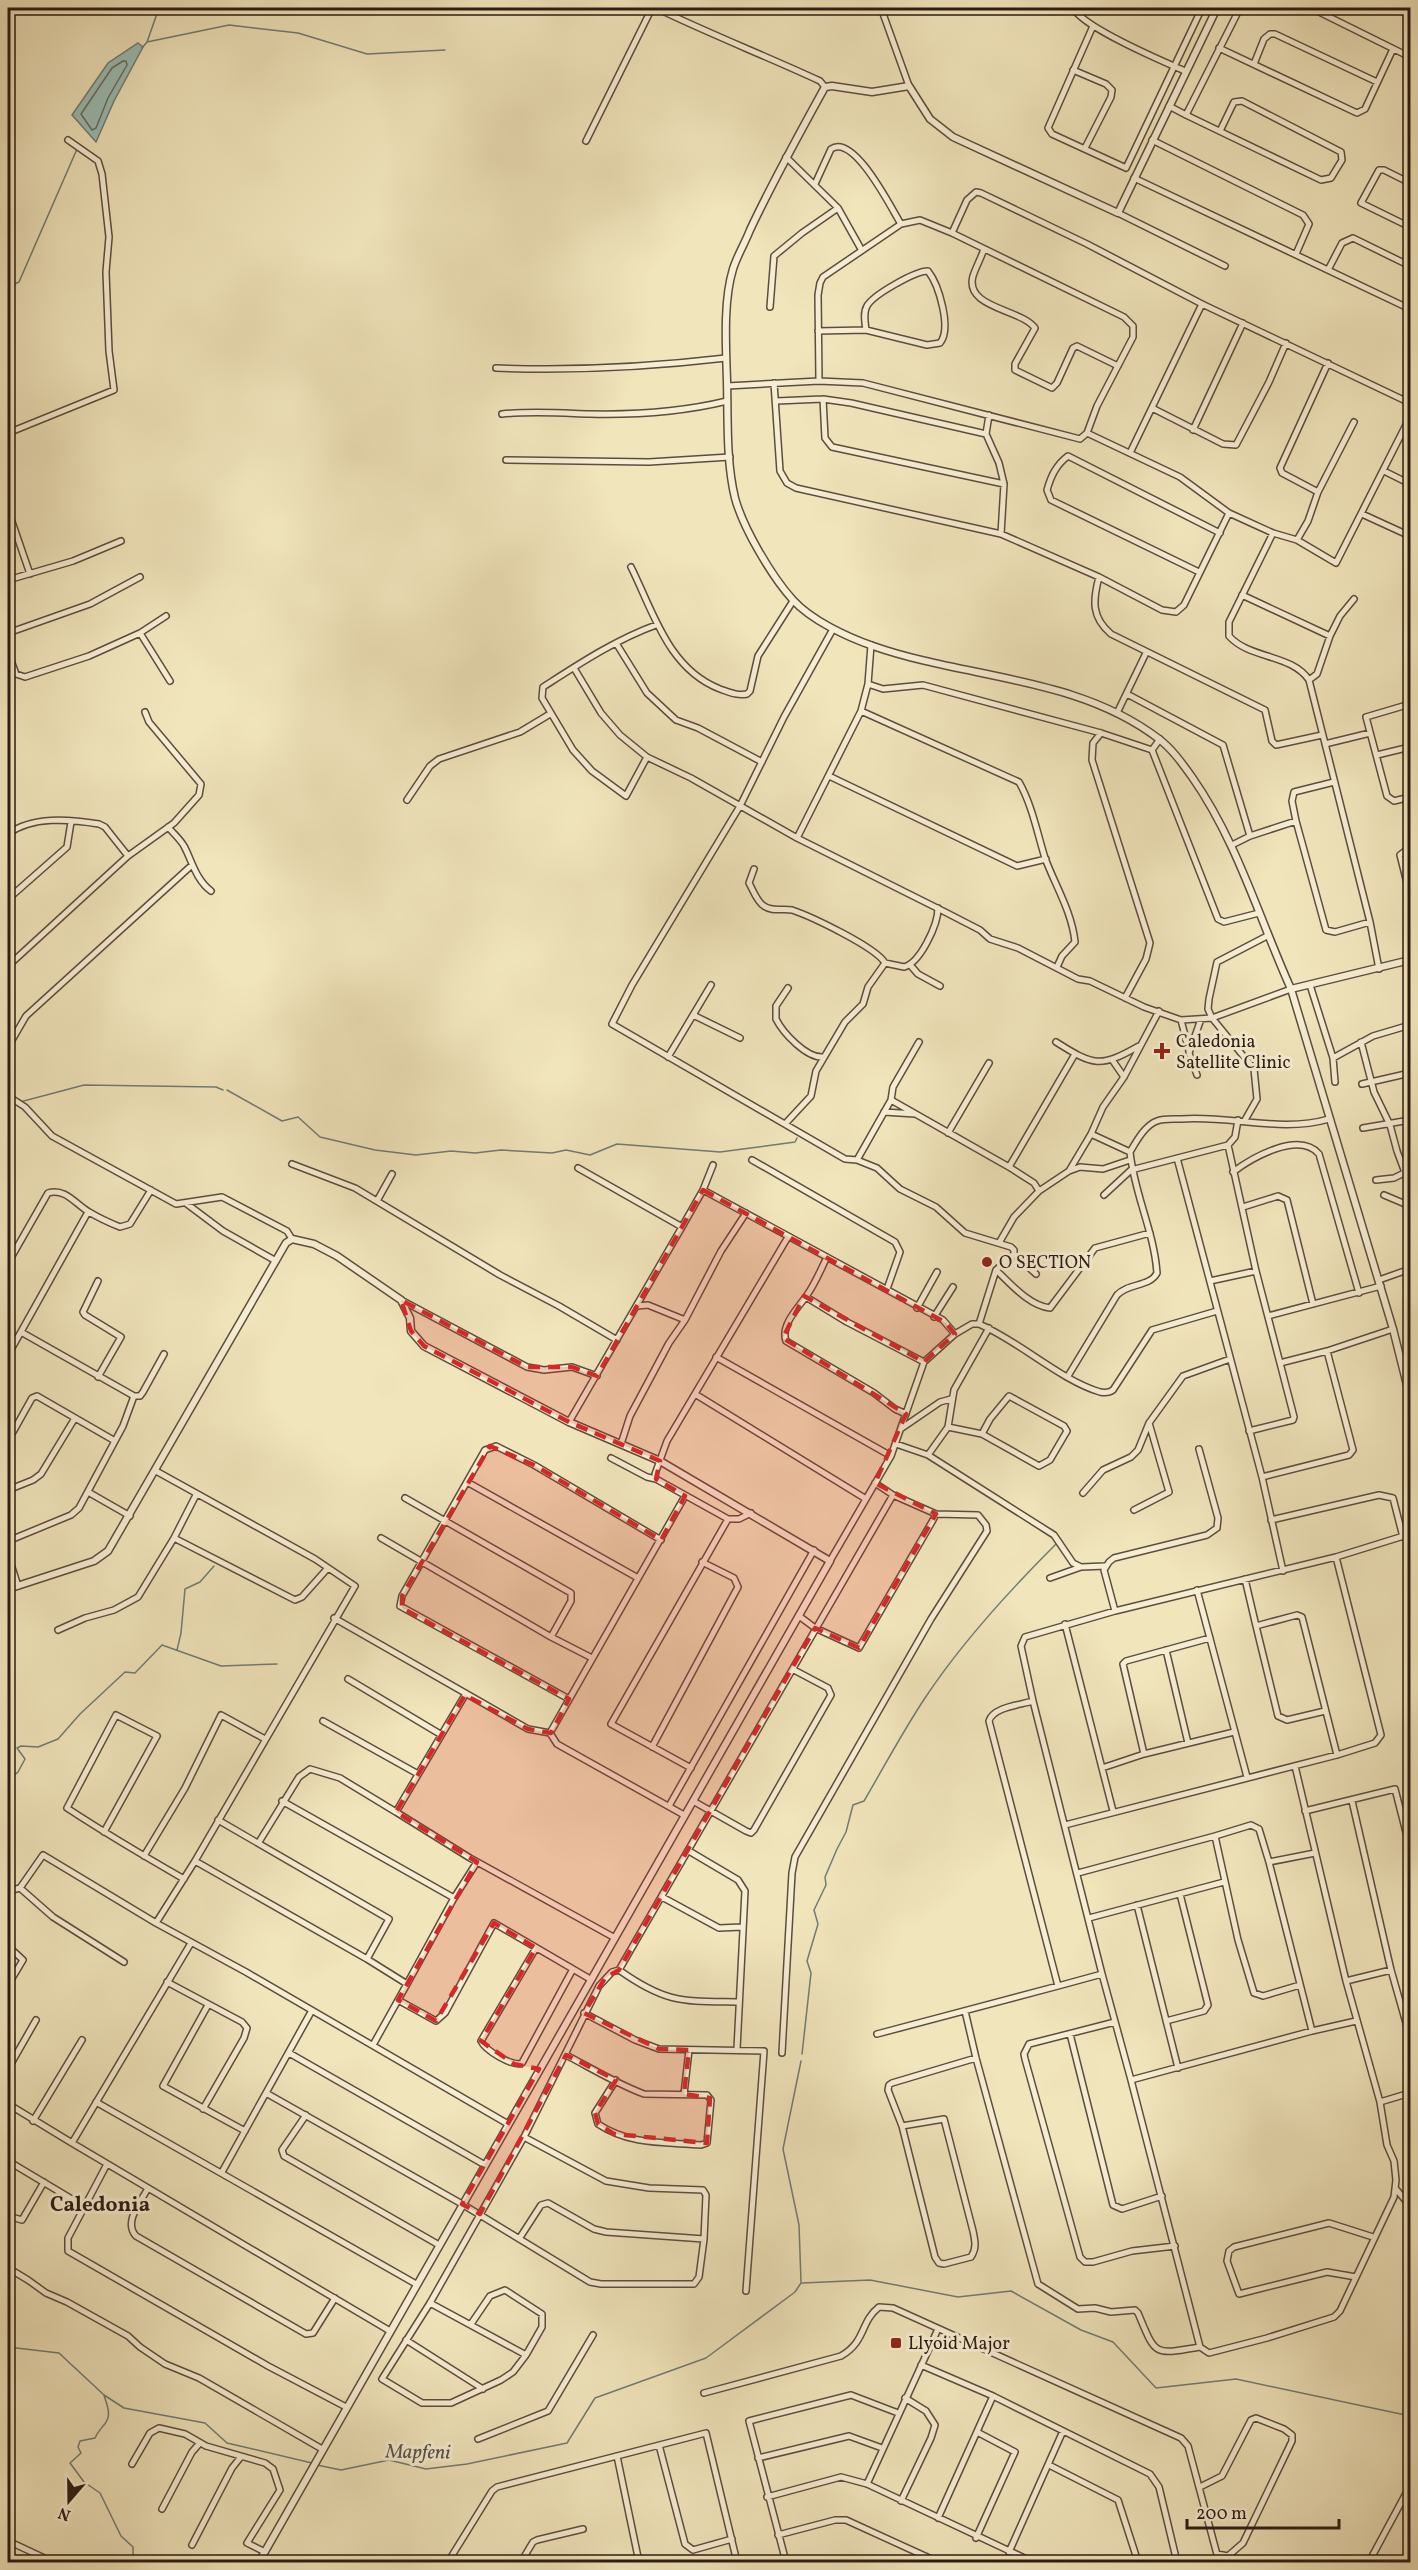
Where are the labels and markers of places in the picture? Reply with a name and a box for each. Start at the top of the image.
place label: Caledonia Satellite Clinic [1176,1030,1291,1076]
marker: Caledonia Satellite Clinic [1153,1042,1171,1060]
place label: O SECTION [999,1251,1091,1276]
marker: O SECTION [980,1255,994,1269]
place label: Llyoid Major [908,2332,1010,2357]
marker: Llyoid Major [889,2336,903,2350]

